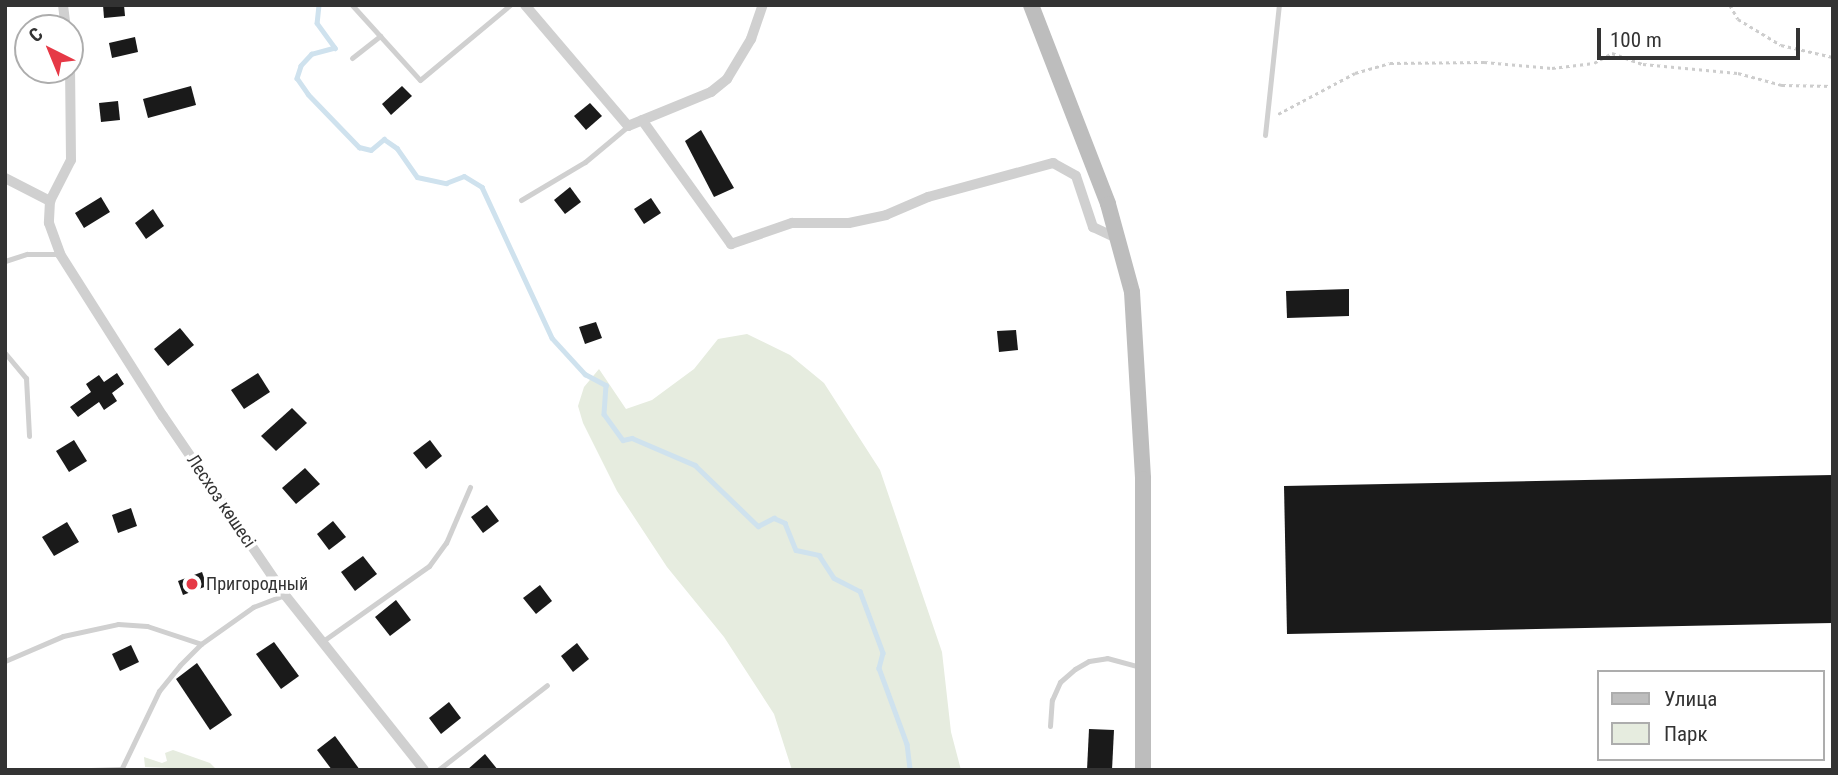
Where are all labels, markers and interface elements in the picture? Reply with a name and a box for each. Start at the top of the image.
north arrow [14,14,84,84]
scale bar [1600,14,1803,58]
text: С [24,23,47,47]
text: 100 m [1610,28,1662,52]
street label: Лесхоз көшесі [182,450,260,552]
place label: Пригородный [206,573,308,595]
marker: Пригородный [184,576,200,592]
legend [1596,670,1824,761]
text: Улица [1664,687,1717,711]
text: Парк [1664,722,1708,746]

